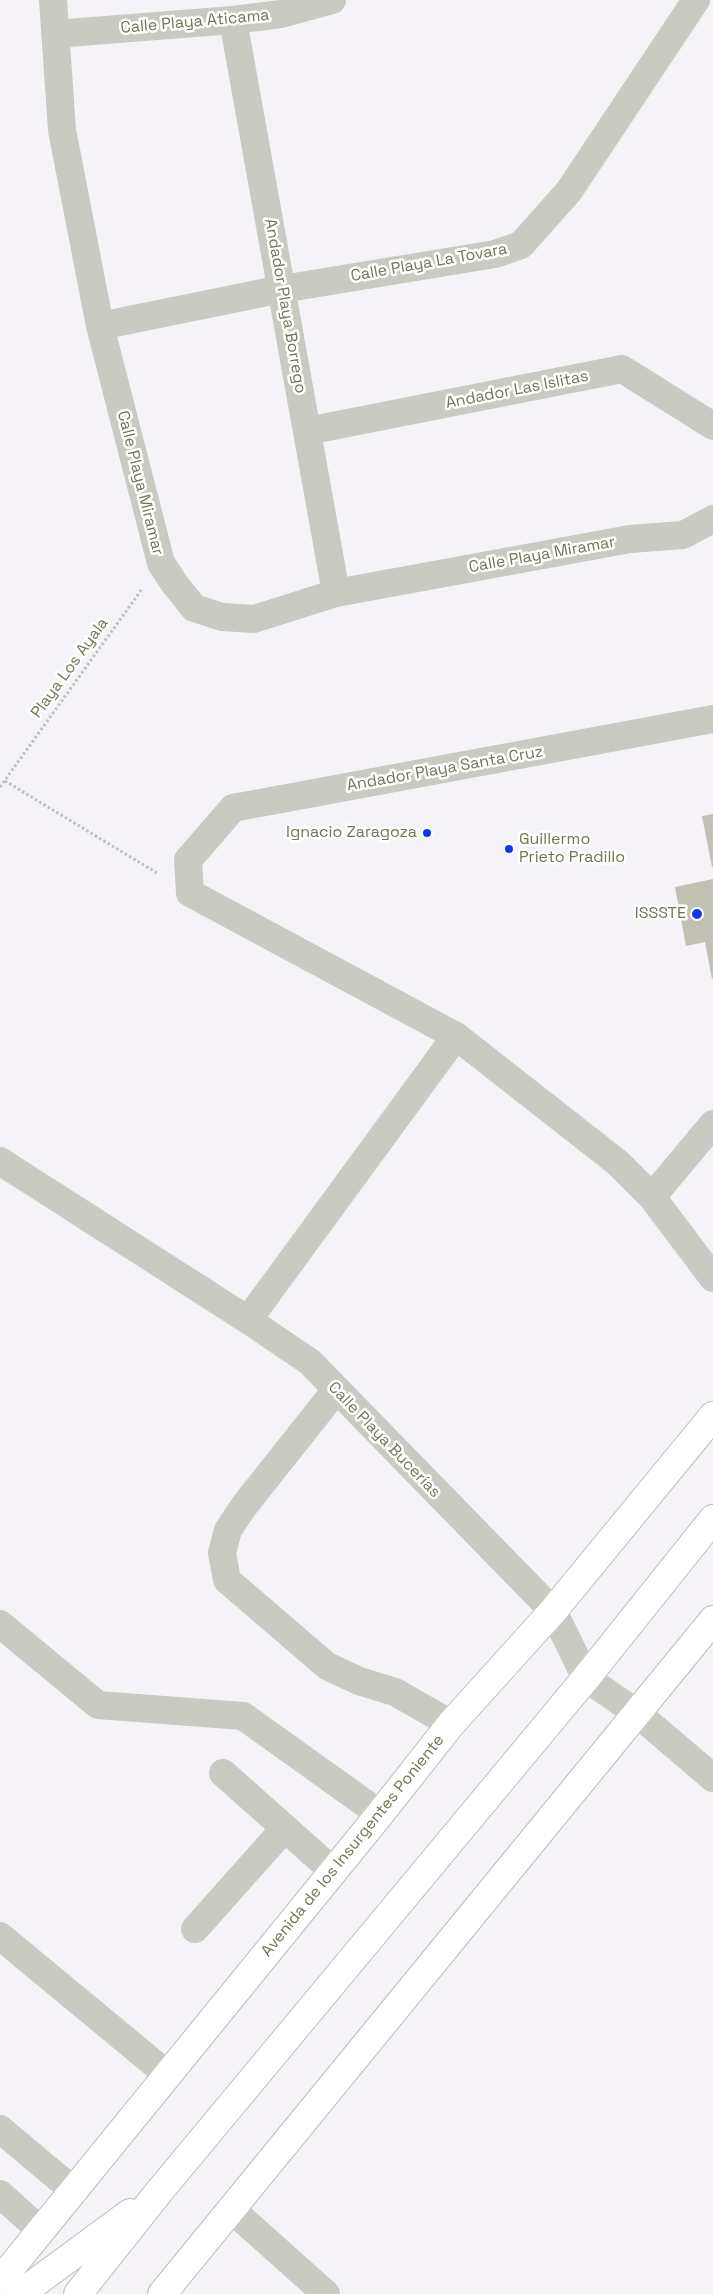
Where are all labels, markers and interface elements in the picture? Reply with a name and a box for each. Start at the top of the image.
street label: Calle Playa Aticama [120,6,270,38]
street label: Andador Playa Borrego [260,217,310,395]
street label: Calle Playa La Tovara [349,240,509,286]
street label: Andador Las Islitas [444,367,590,413]
street label: Calle Playa Miramar [113,409,167,557]
street label: Calle Playa Miramar [467,533,617,577]
street label: Playa Los Ayala [27,614,113,722]
street label: Andador Playa Santa Cruz [345,742,545,796]
place label: Ignacio Zaragoza [286,823,417,843]
marker: Ignacio Zaragoza [421,827,433,839]
place label: Guillermo Prieto Pradillo [519,830,625,868]
marker: Guillermo Prieto Pradillo [503,843,515,855]
place label: ISSSTE [635,904,686,924]
marker: ISSSTE [690,907,704,921]
street label: Calle Playa Bucerías [324,1378,444,1502]
street label: Avenida de los Insurgentes Poniente [257,1731,449,1961]

